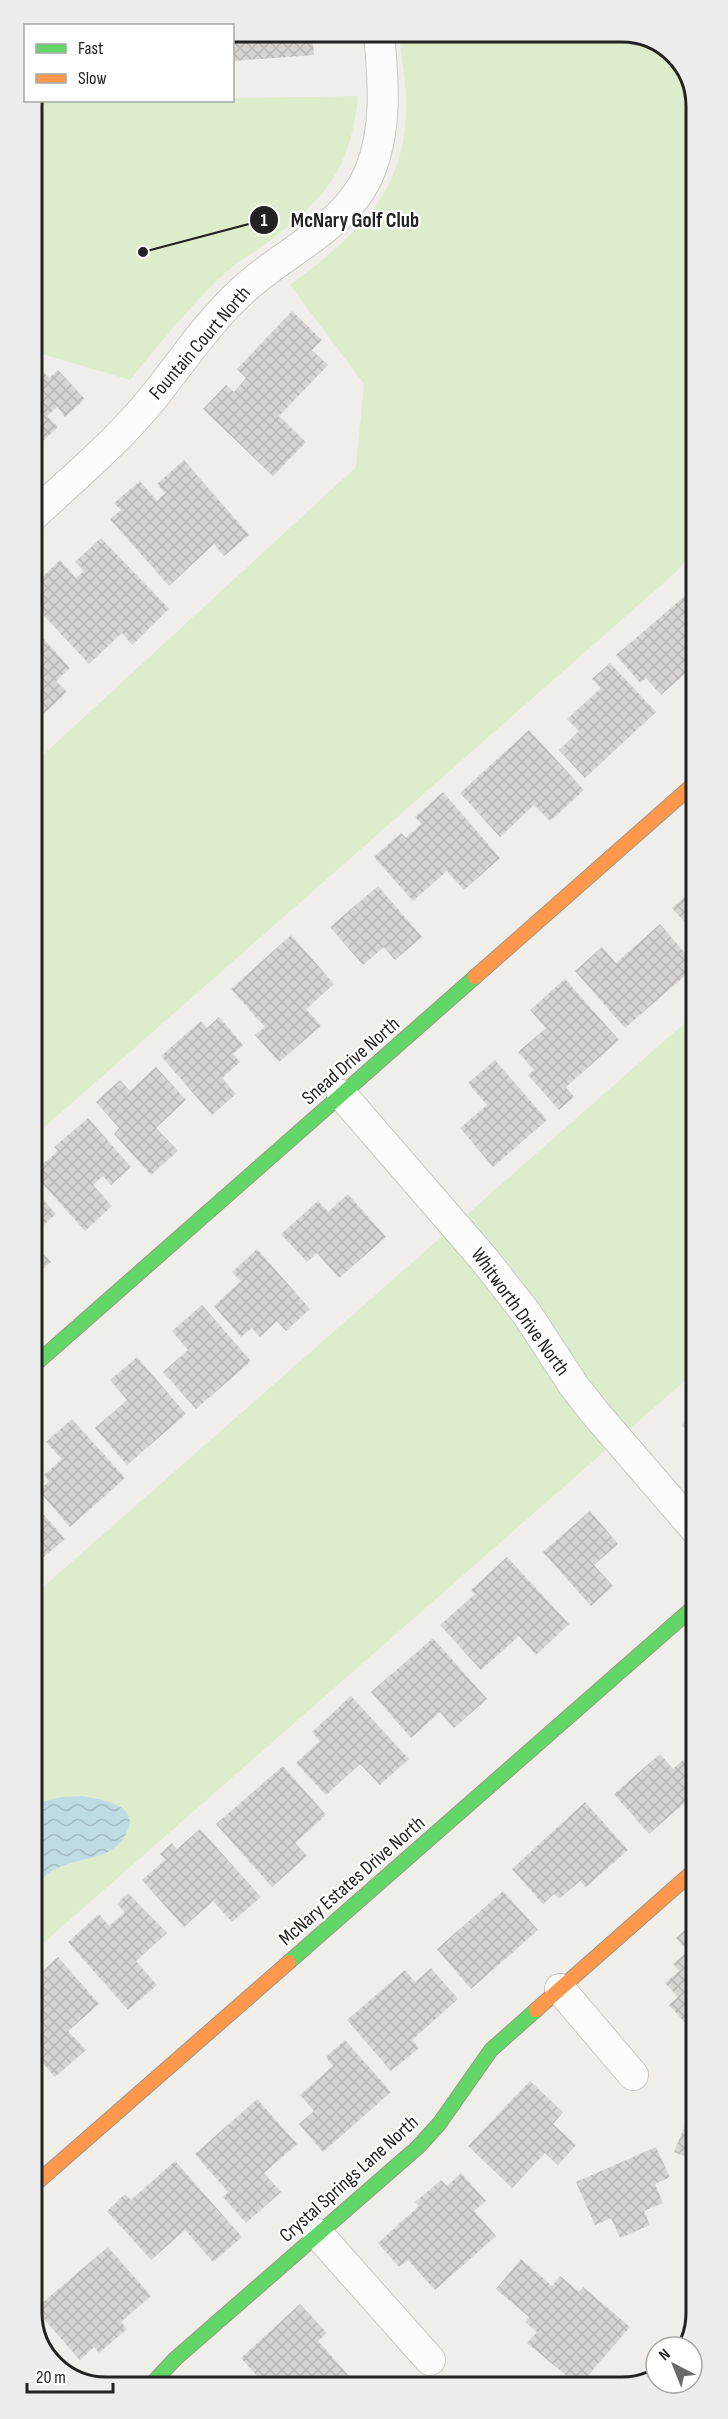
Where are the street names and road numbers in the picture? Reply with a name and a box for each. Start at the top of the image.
street label: Fountain Court North [144,281,256,405]
street label: Snead Drive North [297,1012,405,1110]
street label: Whitworth Drive North [466,1243,574,1381]
street label: McNary Estates Drive North [274,1811,430,1951]
street label: Crystal Springs Lane North [275,2110,423,2248]

